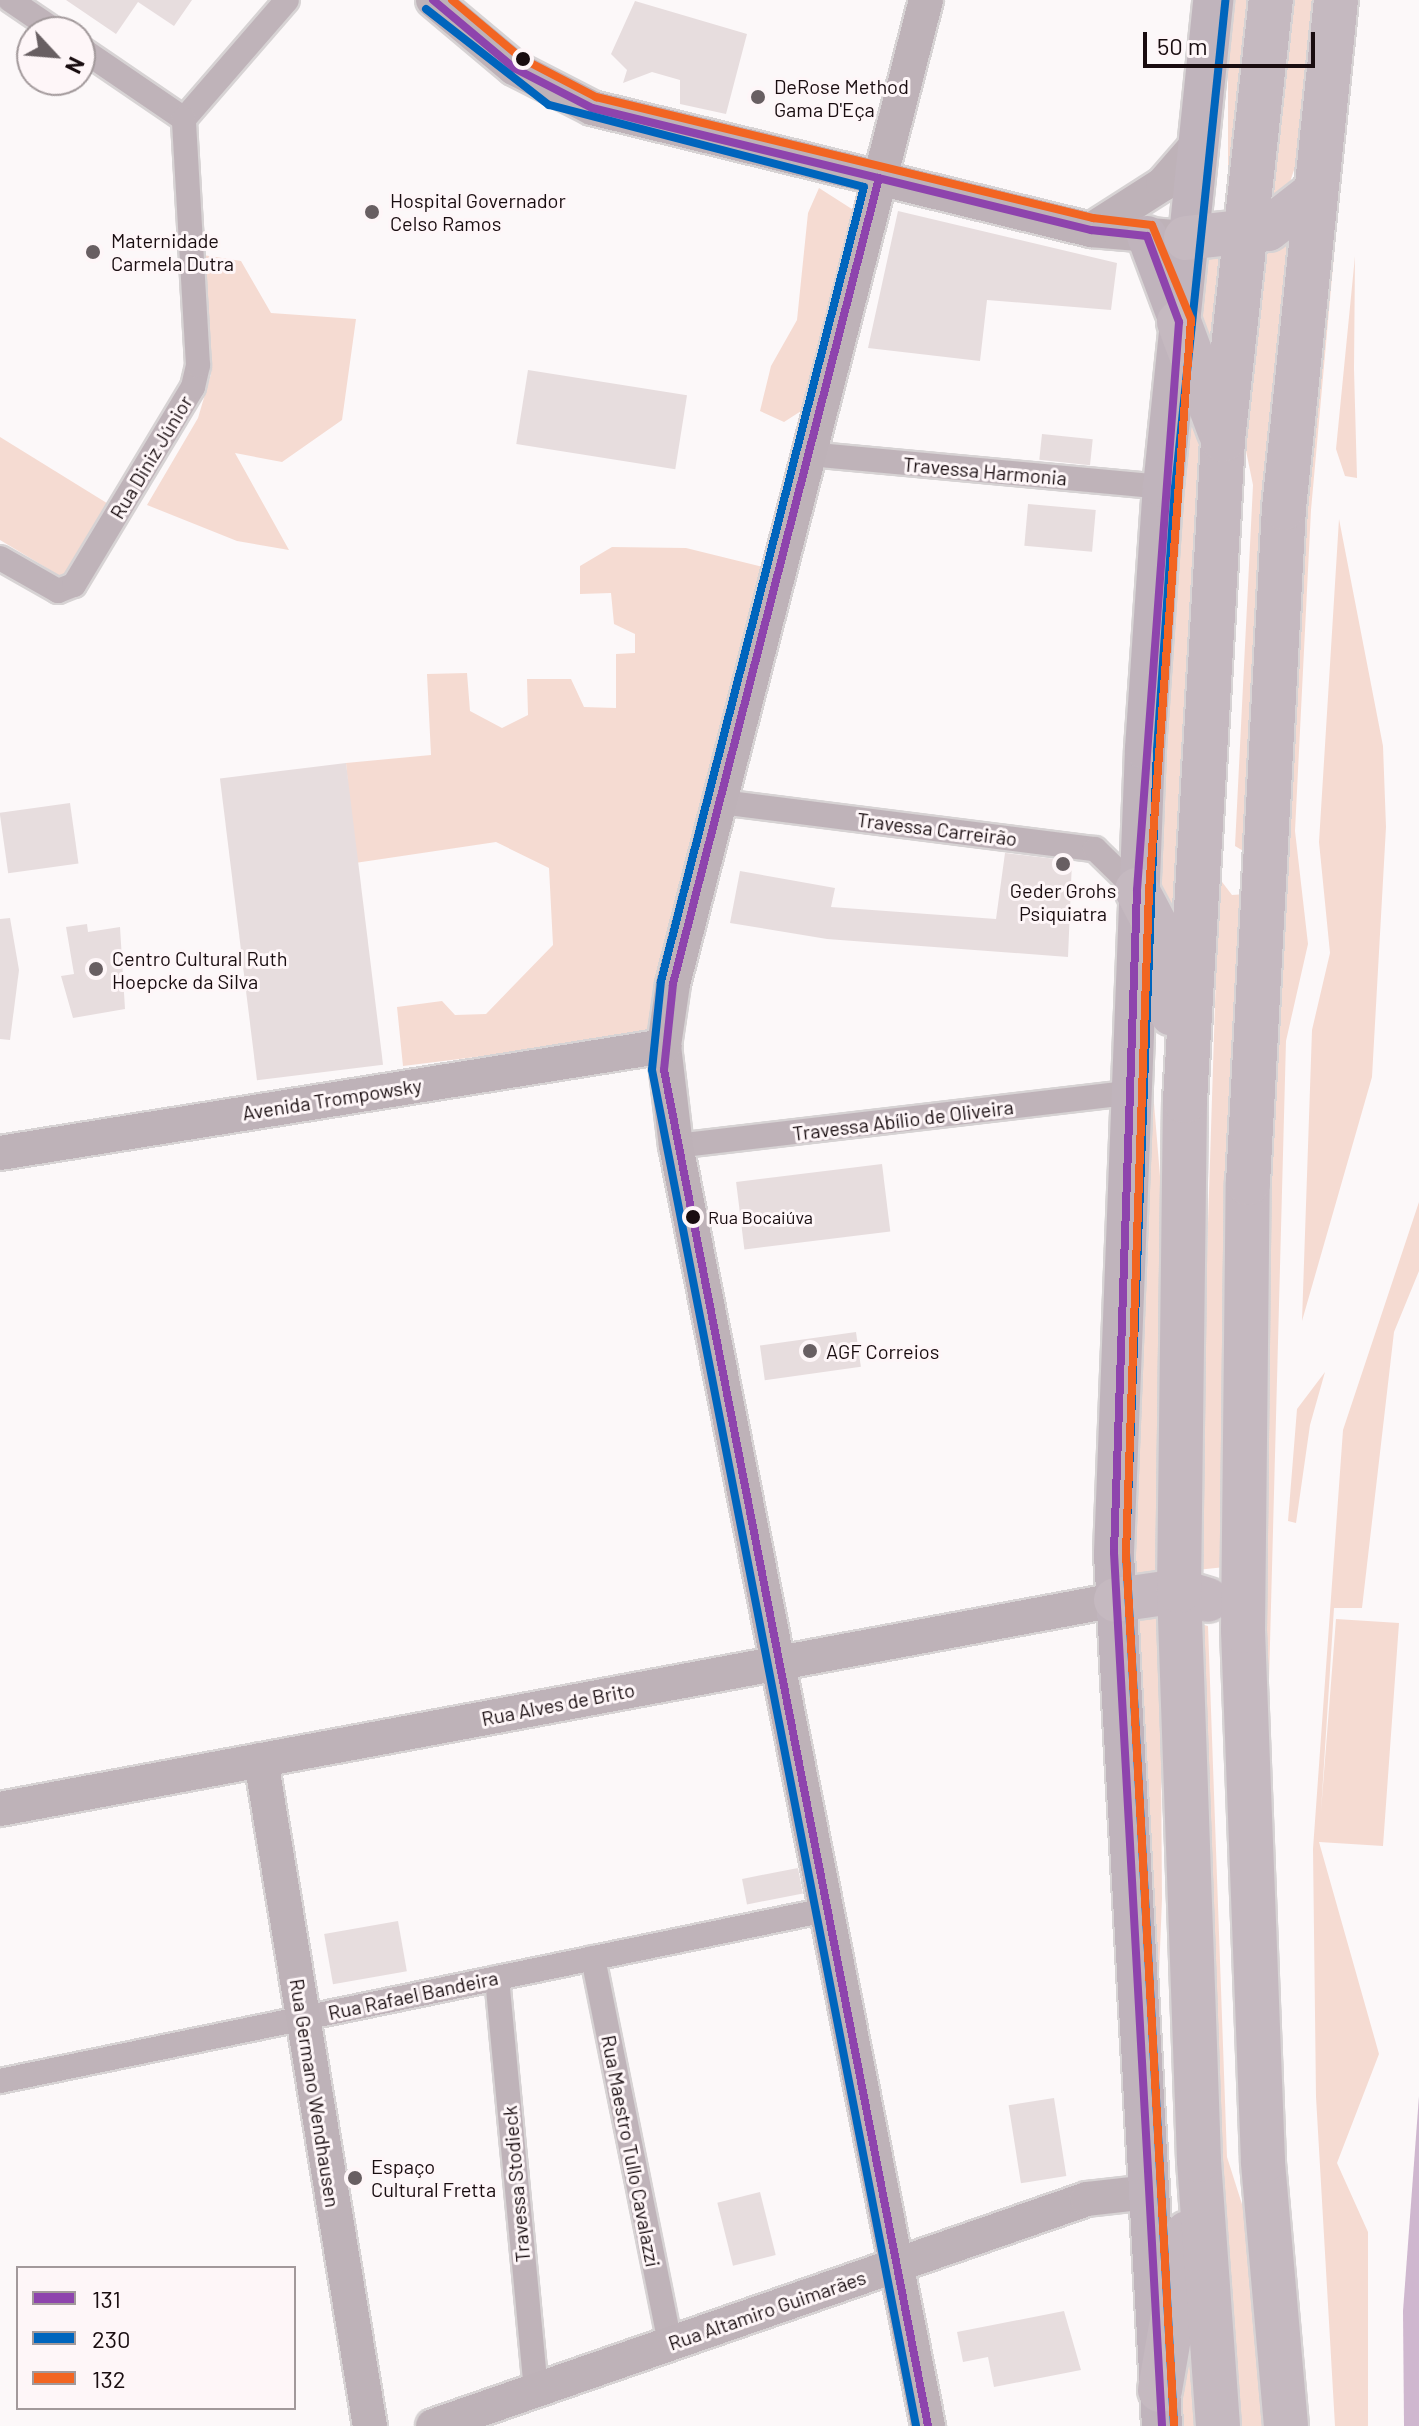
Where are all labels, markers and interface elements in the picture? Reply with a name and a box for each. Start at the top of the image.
north arrow [16,16,96,96]
scale bar [1147,16,1319,66]
text: 50 m [1157,31,1208,60]
unlabelled marker [515,51,531,67]
text: N [61,53,91,78]
place label: DeRose Method Gama D'Eça [774,74,909,121]
marker: DeRose Method Gama D'Eça [749,88,767,106]
place label: Hospital Governador Celso Ramos [390,188,566,235]
marker: Hospital Governador Celso Ramos [361,201,383,223]
place label: Maternidade Carmela Dutra [111,228,234,275]
marker: Maternidade Carmela Dutra [82,241,104,263]
street label: Rua Diniz Júnior [105,391,197,523]
street label: Travessa Harmonia [902,452,1068,490]
street label: Travessa Carreirão [856,807,1018,851]
marker: Geder Grohs Psiquiatra [1052,853,1074,875]
place label: Geder Grohs Psiquiatra [1010,878,1116,925]
place label: Centro Cultural Ruth Hoepcke da Silva [112,946,287,993]
marker: Centro Cultural Ruth Hoepcke da Silva [87,960,105,978]
street label: Avenida Trompowsky [241,1073,423,1125]
street label: Travessa Abílio de Oliveira [791,1095,1015,1145]
place label: Rua Bocaiúva [708,1206,813,1228]
marker: Rua Bocaiúva [685,1209,701,1225]
place label: AGF Correios [826,1339,939,1363]
marker: AGF Correios [801,1342,819,1360]
street label: Rua Alves de Brito [479,1677,637,1731]
street label: Rua Rafael Bandeira [326,1965,500,2025]
street label: Rua Germano Wendhausen [285,1977,345,2209]
street label: Rua Maestro Tullo Cavalazzi [597,2033,665,2269]
street label: Travessa Stodieck [497,2105,535,2263]
place label: Espaço Cultural Fretta [371,2154,496,2201]
marker: Espaço Cultural Fretta [346,2169,364,2187]
street label: Rua Altamiro Guimarães [665,2265,869,2355]
legend [16,2266,296,2410]
text: 131 [92,2284,121,2313]
text: 230 [92,2324,131,2353]
text: 132 [92,2364,126,2393]

